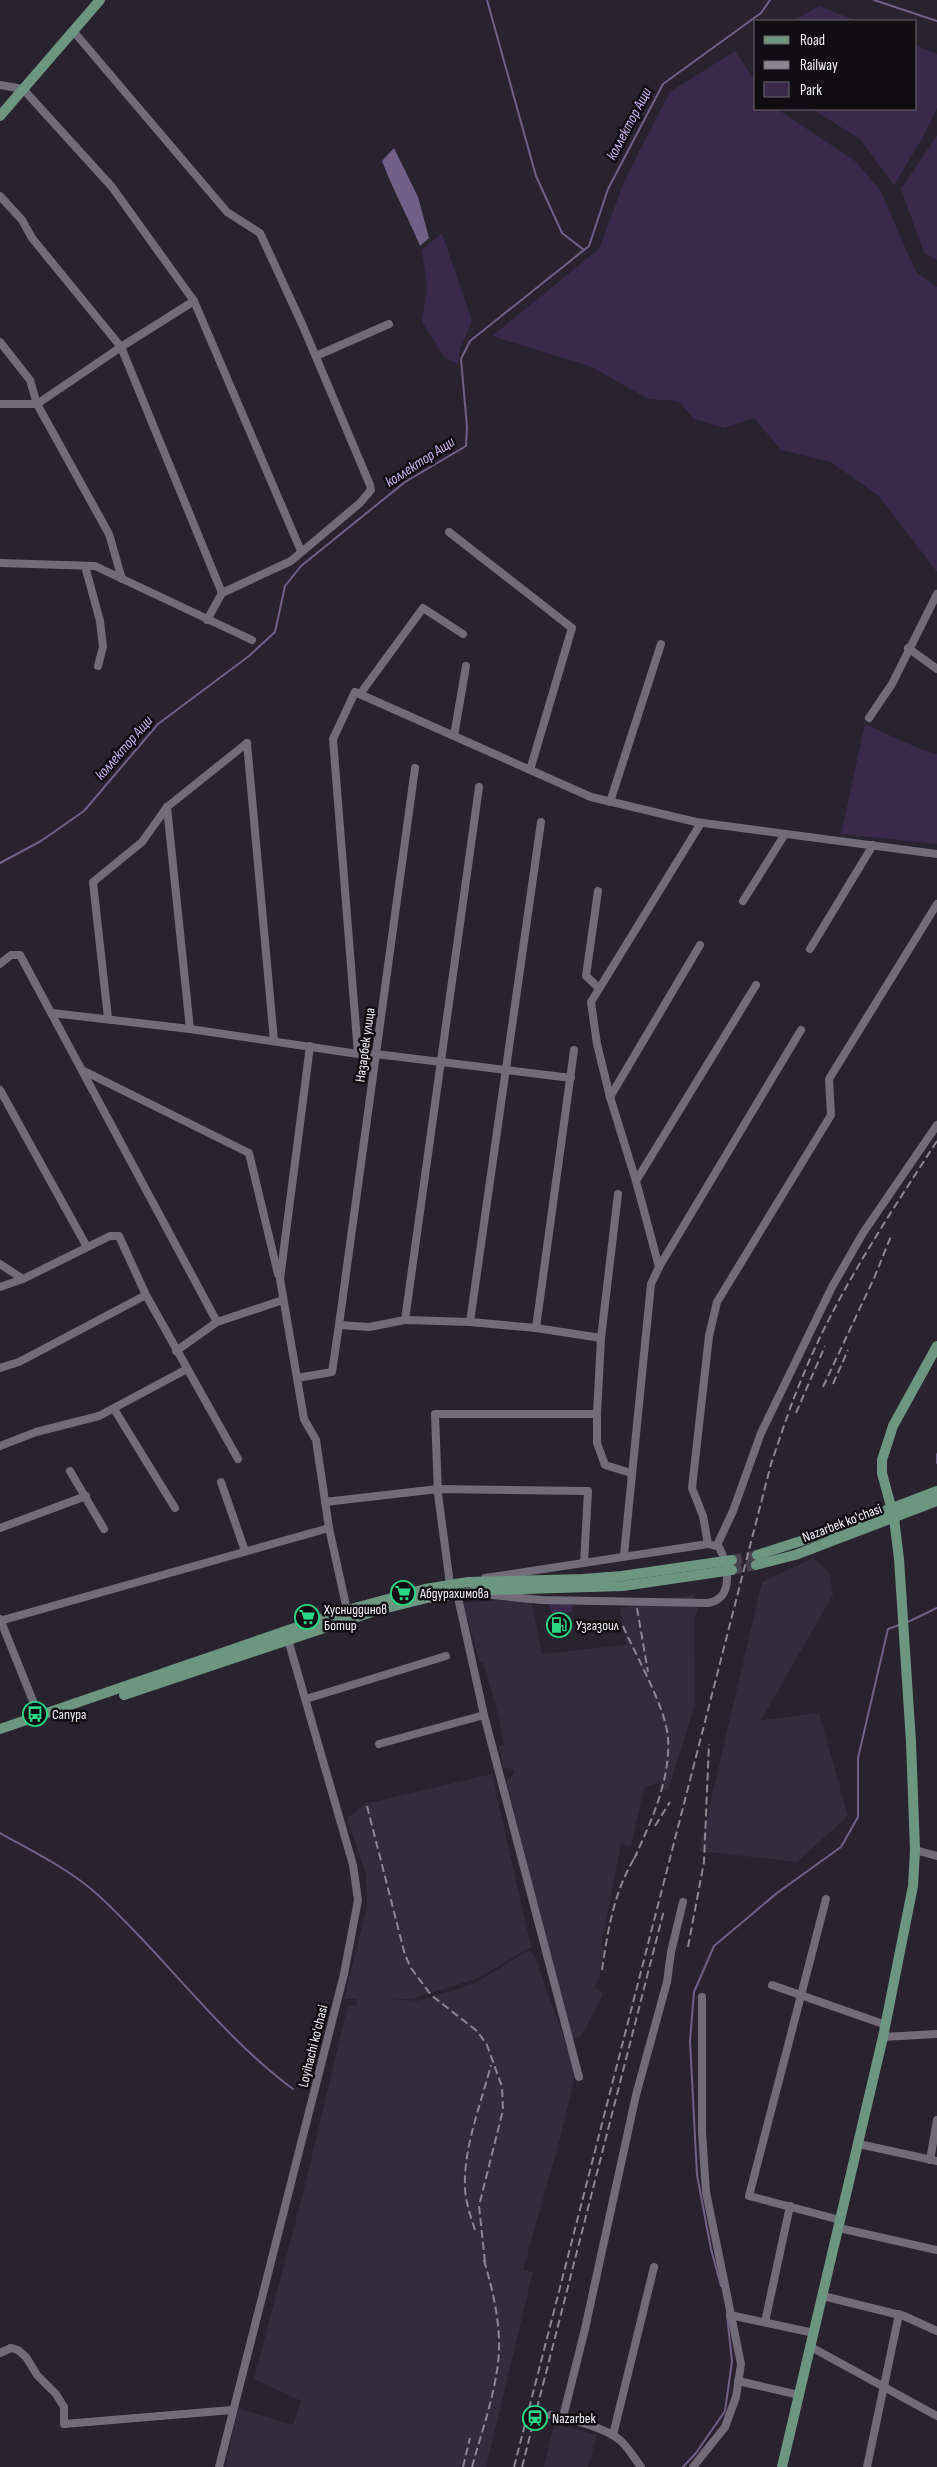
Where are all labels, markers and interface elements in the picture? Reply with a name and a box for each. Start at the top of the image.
legend [754,20,917,110]
text: Road [800,31,825,50]
text: Railway [800,56,838,75]
text: Park [800,81,822,100]
water label: коллектор Ащи [602,84,656,163]
water label: коллектор Ащи [382,432,459,492]
water label: коллектор Ащи [91,711,158,784]
street label: Назарбек улица [351,1007,379,1083]
street label: Nazarbek ko'chasi [800,1500,884,1546]
supermarket icon: Абдурахимова [390,1580,416,1606]
place label: Абдурахимова [419,1585,489,1602]
place label: Хусниддинов Ботир [323,1601,387,1634]
supermarket icon: Хусниддинов Ботир [294,1604,320,1630]
fuel station icon: Узгазоил [546,1612,572,1638]
place label: Узгазоил [576,1617,619,1634]
bus stop icon: Сапура [22,1701,48,1727]
place label: Сапура [52,1706,87,1723]
street label: Loyihachi ko'chasi [295,2003,331,2089]
station icon: Nazarbek [522,2405,548,2431]
place label: Nazarbek [552,2410,596,2427]

